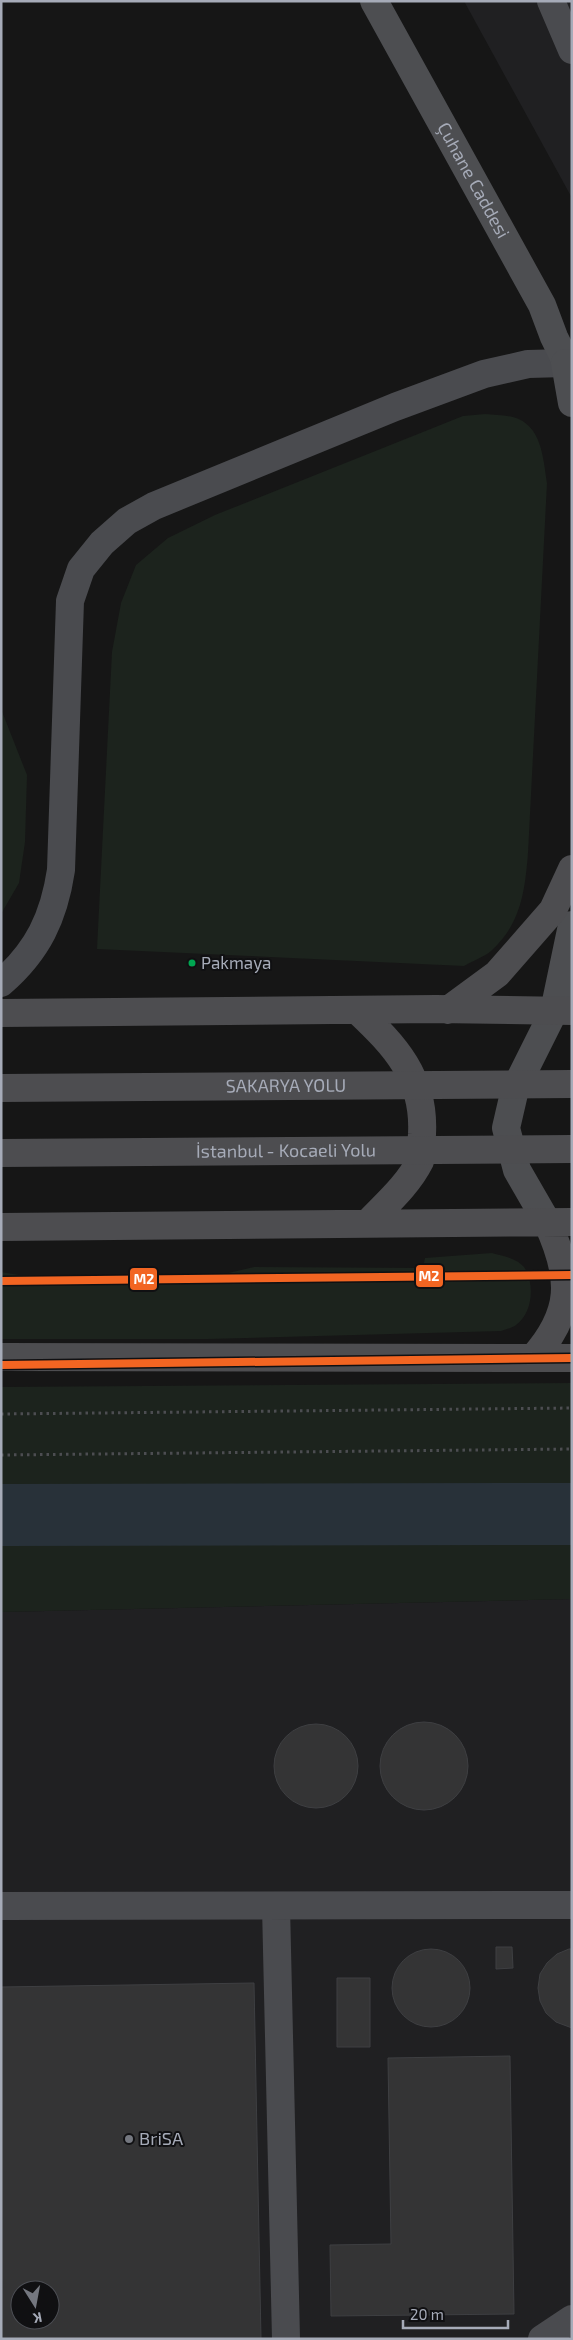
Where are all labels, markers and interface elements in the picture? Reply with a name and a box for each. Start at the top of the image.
street label: Çuhane Caddesi [432,118,515,242]
place label: Pakmaya [201,952,271,973]
marker: Pakmaya [187,958,197,968]
street label: SAKARYA YOLU [226,1074,346,1096]
street label: İstanbul - Kocaeli Yolu [196,1138,376,1162]
line badge: M2 [415,1264,444,1288]
line badge: M2 [129,1267,158,1291]
text: M2 [419,1267,439,1284]
text: M2 [134,1270,154,1287]
place label: BriSA [139,2127,184,2149]
marker: BriSA [123,2133,135,2145]
north arrow [10,2280,60,2330]
scale bar [403,2298,508,2330]
text: 20 m [410,2305,444,2323]
text: K [31,2309,44,2327]

